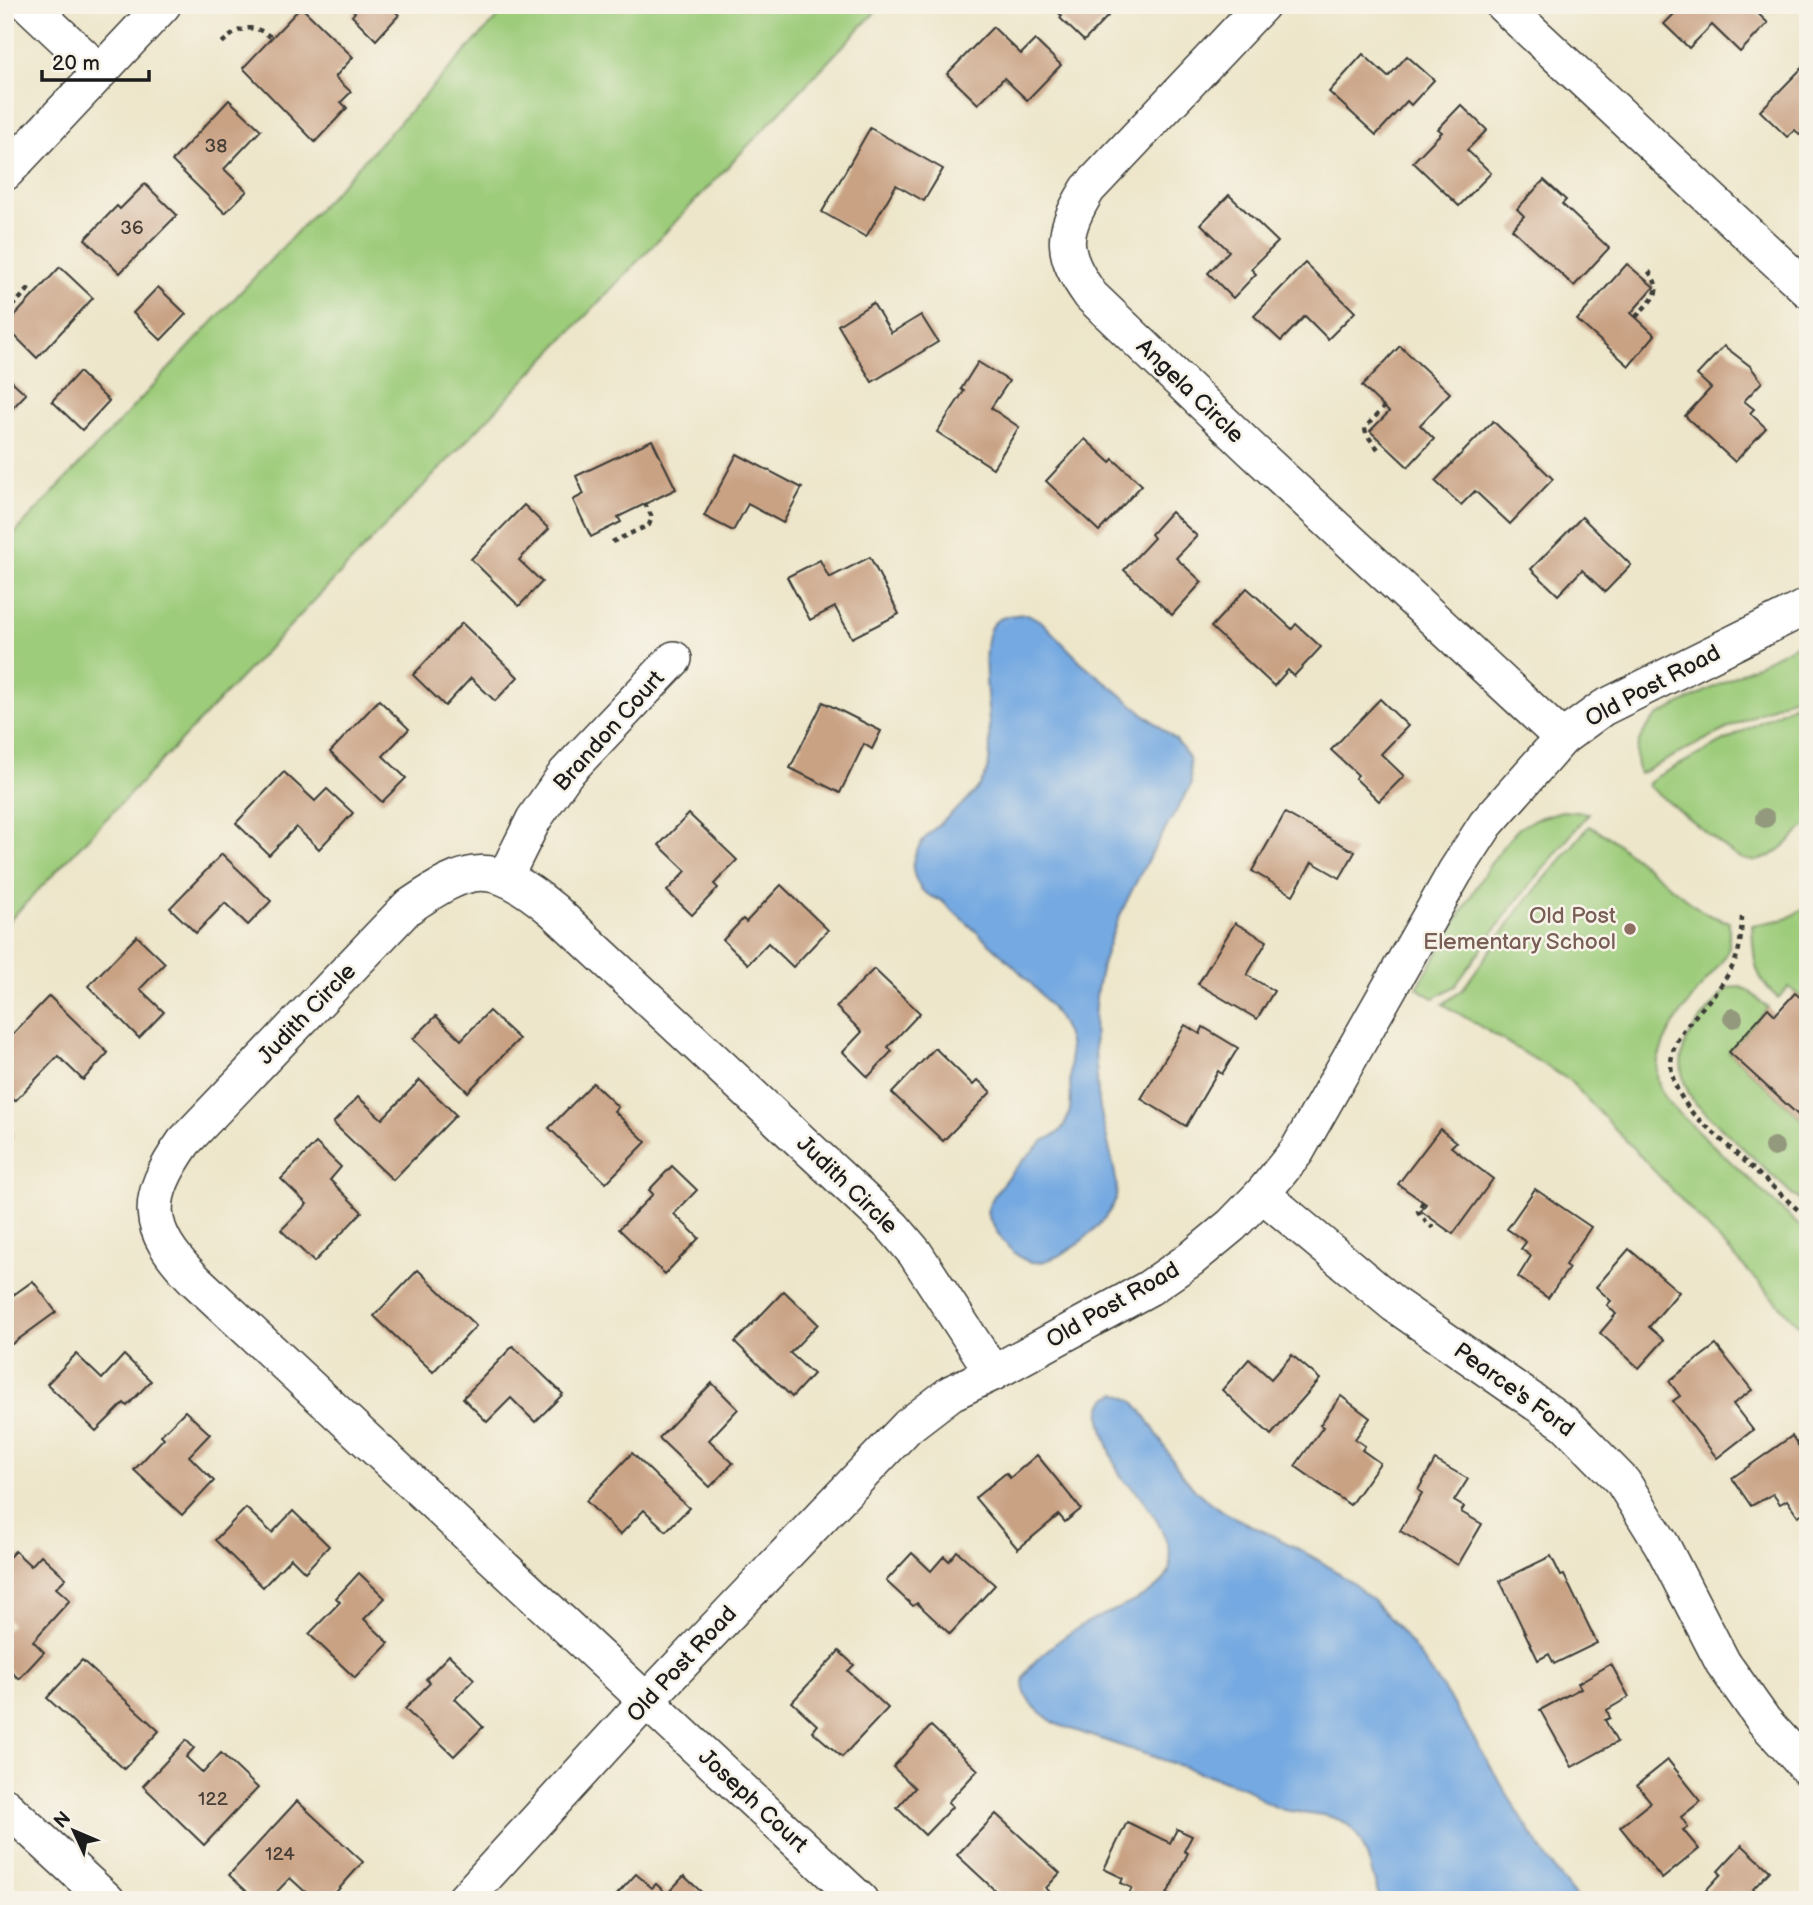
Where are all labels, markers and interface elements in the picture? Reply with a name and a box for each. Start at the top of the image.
scale bar [42,38,149,82]
text: 20 m [52,51,100,76]
house number: 38 [205,135,227,158]
house number: 36 [120,217,144,240]
street label: Angela Circle [1130,333,1250,449]
street label: Old Post Road [1581,639,1725,733]
street label: Brandon Court [548,665,670,797]
place label: Old Post Elementary School [1423,902,1616,956]
marker: Old Post Elementary School [1622,921,1638,937]
street label: Judith Circle [252,958,362,1070]
street label: Judith Circle [791,1130,903,1240]
street label: Old Post Road [1042,1256,1184,1354]
street label: Pearce's Ford [1448,1337,1580,1443]
street label: Old Post Road [621,1600,743,1728]
street label: Joseph Court [692,1743,814,1859]
house number: 122 [198,1788,229,1811]
north arrow [38,1797,108,1867]
text: N [50,1807,76,1833]
house number: 124 [265,1843,295,1866]

